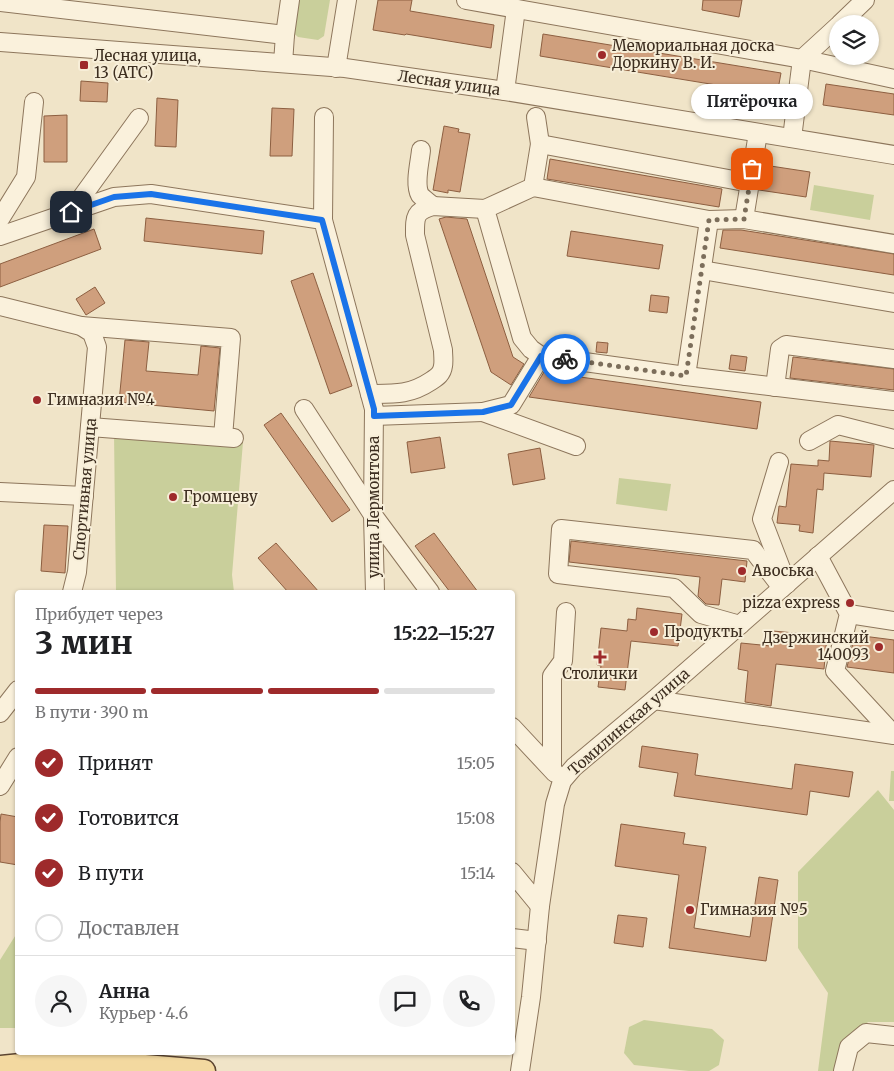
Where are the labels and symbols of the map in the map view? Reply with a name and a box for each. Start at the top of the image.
place label: Мемориальная доска Доркину В. И. [612,36,774,72]
place label: Лесная улица, 13 (АТС) [94,46,201,82]
marker: Мемориальная доска Доркину В. И. [596,49,608,61]
marker: Лесная улица, 13 (АТС) [78,59,90,71]
street label: Лесная улица [397,66,501,99]
callout: Пятёрочка [691,84,813,119]
pin [731,148,773,190]
pin [50,191,92,233]
courier [540,334,590,384]
place label: Гимназия №4 [47,390,155,409]
marker: Гимназия №4 [31,394,43,406]
street label: Спортивная улица [69,417,100,561]
street label: улица Лермонтова [364,436,383,578]
place label: Громцеву [183,487,258,506]
marker: Громцеву [167,491,179,503]
place label: Авоська [751,561,814,580]
marker: Авоська [736,565,748,577]
place label: pizza express [743,593,840,612]
marker: pizza express [844,597,856,609]
place label: Продукты [664,622,743,641]
marker: Продукты [648,626,660,638]
place label: Дзержинский 140093 [762,628,869,664]
marker: Дзержинский 140093 [873,641,885,653]
marker: Столички [594,651,606,663]
place label: Столички [562,664,638,683]
street label: Томилинская улица [564,664,693,779]
place label: Гимназия №5 [700,900,808,919]
marker: Гимназия №5 [684,904,696,916]

